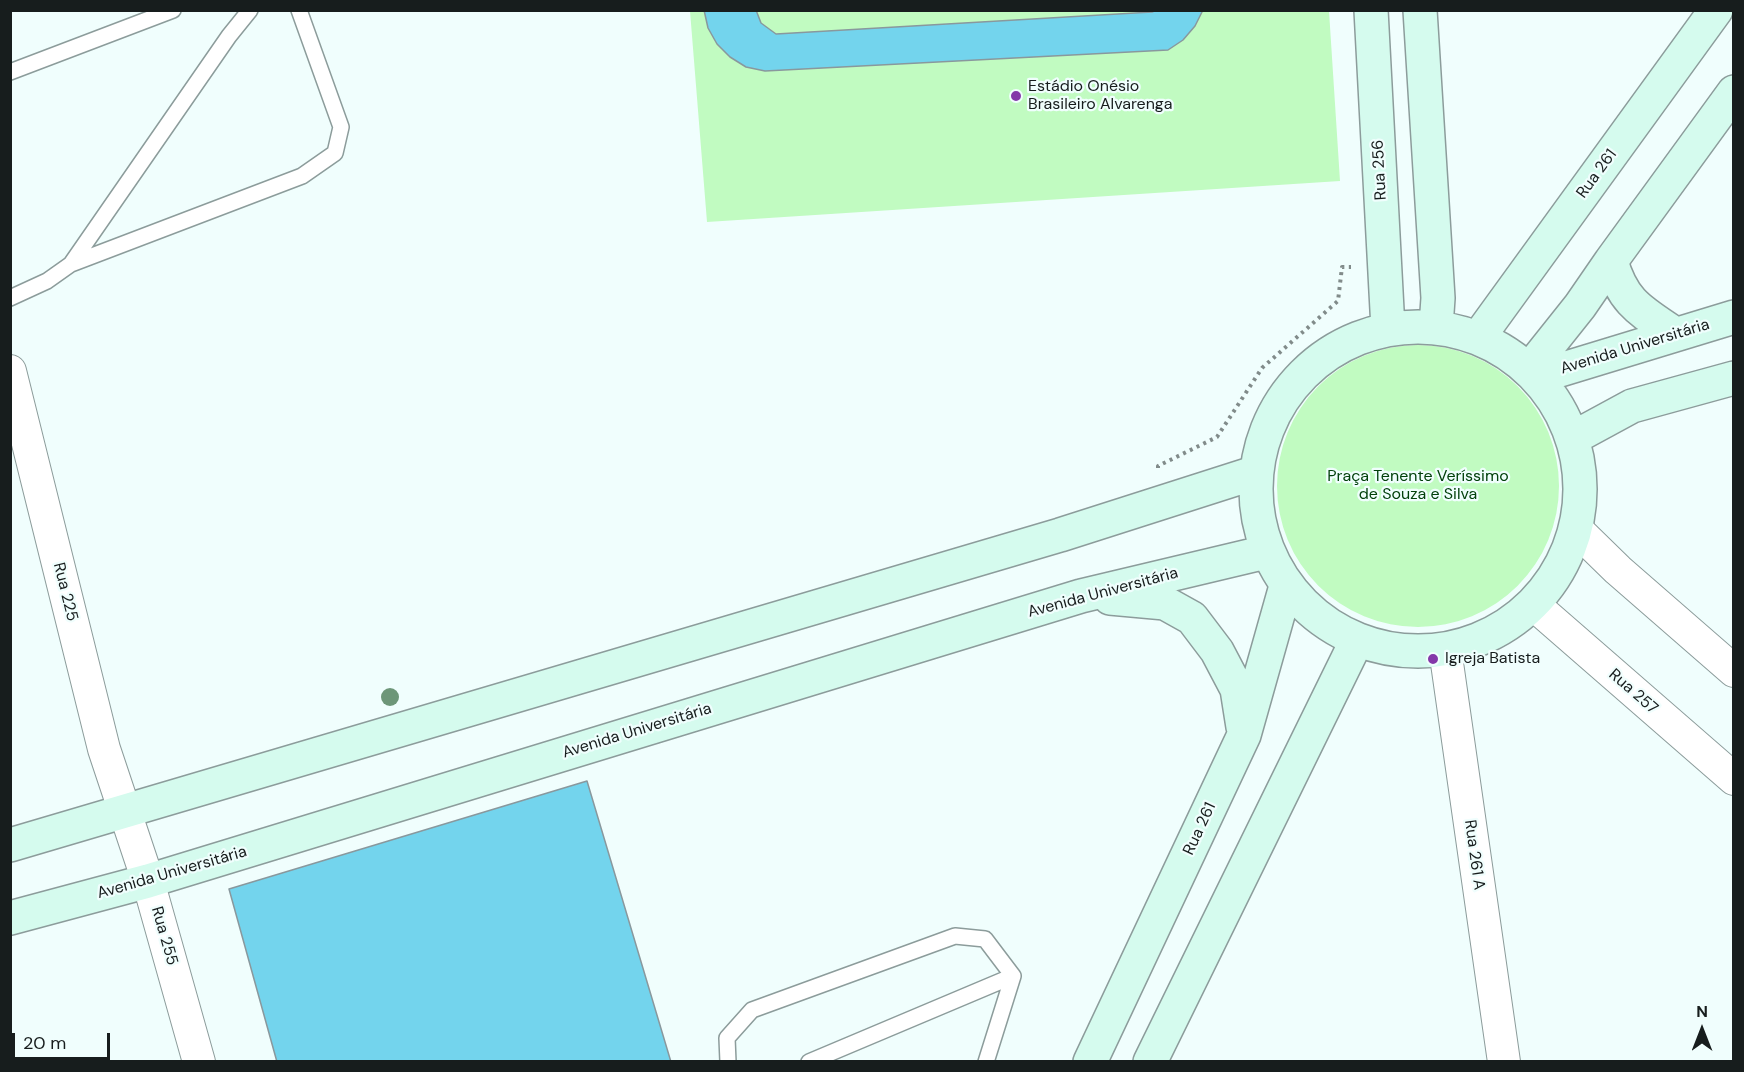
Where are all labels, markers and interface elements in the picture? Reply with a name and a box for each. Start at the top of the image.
place label: Estádio Onésio Brasileiro Alvarenga [1028,77,1172,115]
marker: Estádio Onésio Brasileiro Alvarenga [1009,89,1023,103]
street label: Rua 256 [1369,139,1391,201]
street label: Rua 261 [1573,146,1621,202]
street label: Avenida Universitária [1558,315,1712,379]
park label: Praça Tenente Veríssimo de Souza e Silva [1327,467,1509,505]
street label: Rua 225 [48,561,82,623]
street label: Avenida Universitária [1026,564,1180,622]
place label: Igreja Batista [1445,649,1540,669]
marker: Igreja Batista [1426,652,1440,666]
street label: Rua 257 [1604,665,1662,719]
street label: Avenida Universitária [560,699,714,763]
street label: Rua 261 [1179,800,1221,858]
street label: Rua 261 A [1460,819,1488,891]
street label: Avenida Universitária [95,842,249,904]
street label: Rua 255 [146,904,182,968]
north arrow [1672,1000,1732,1060]
text: N [1696,1001,1708,1022]
scale bar [15,1021,112,1059]
text: 20 m [23,1031,66,1055]

